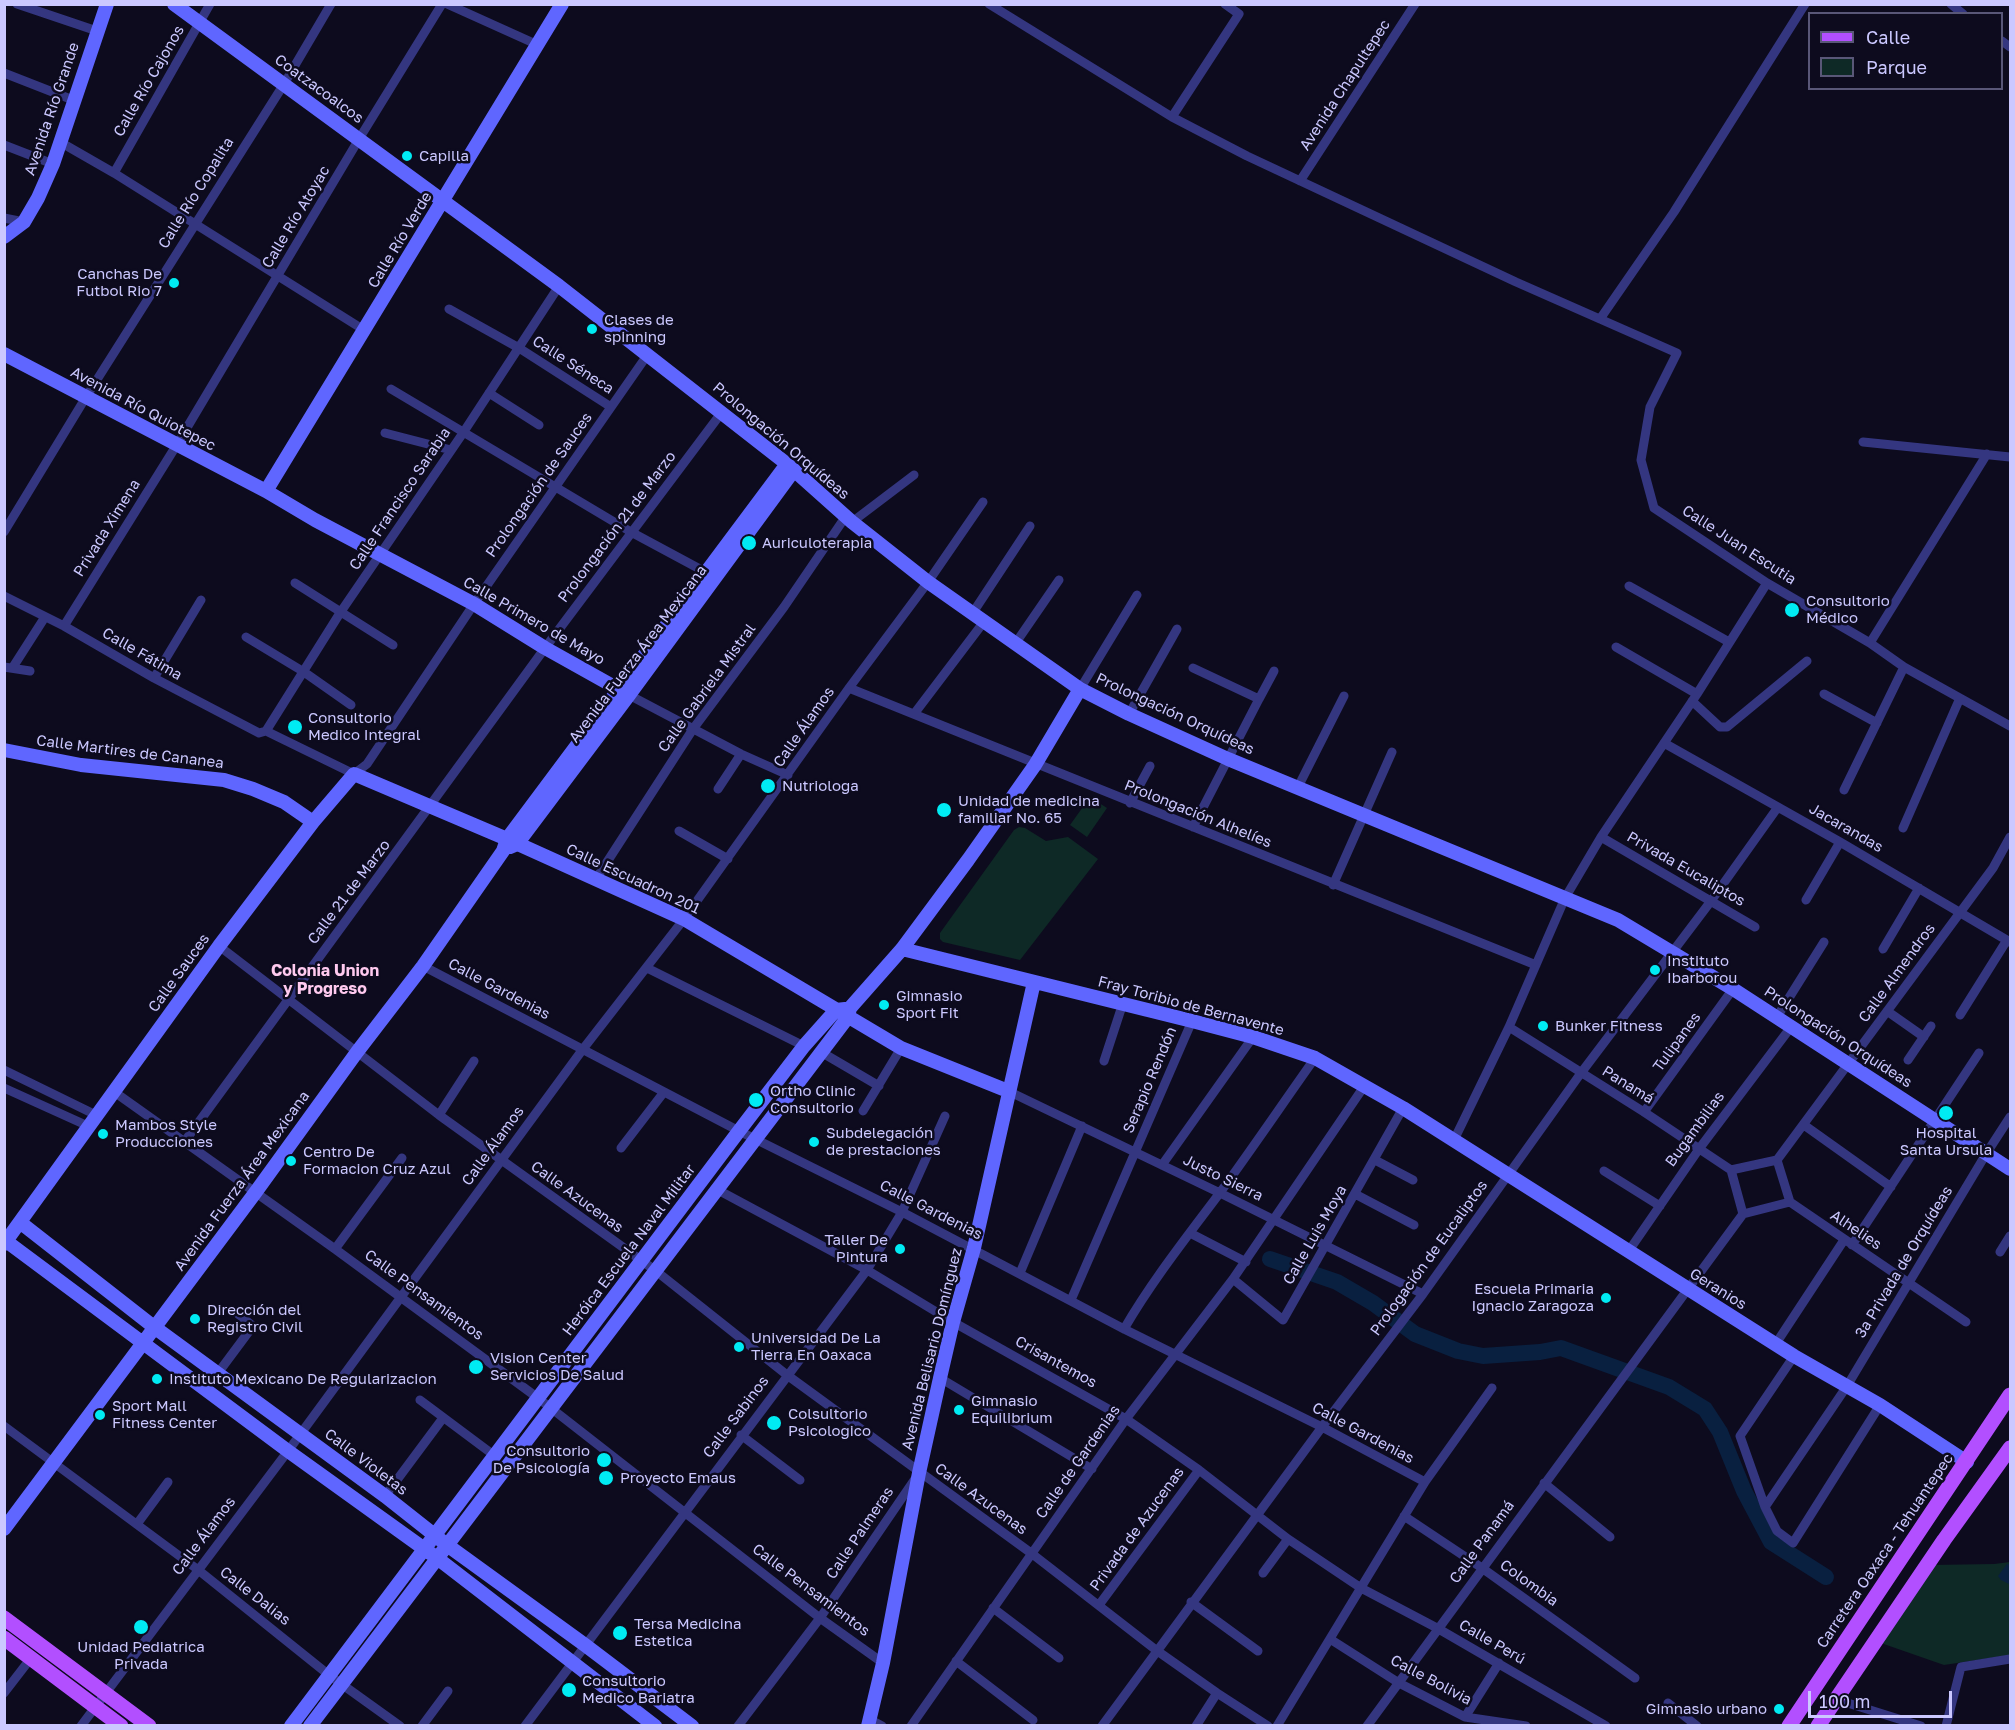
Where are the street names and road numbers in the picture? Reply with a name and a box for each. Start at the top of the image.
street label: Avenida Chapultepec [1296,16,1394,154]
street label: Calle Río Cajonos [110,22,188,140]
street label: Avenida Río Grande [21,40,83,178]
street label: Coatzacoalcos [271,51,367,127]
street label: Calle Río Copalita [155,134,237,252]
street label: Calle Río Atoyac [258,163,334,271]
street label: Calle Río Verde [364,189,436,291]
street label: Calle Séneca [529,332,617,398]
street label: Avenida Río Quiotepec [67,363,219,455]
street label: Prolongación Orquídeas [709,379,853,503]
street label: Prolongación de Sauces [482,409,596,561]
street label: Calle Francisco Sarabia [346,424,454,574]
street label: Prolongación 21 de Marzo [554,448,680,606]
street label: Privada Ximena [70,476,144,580]
street label: Calle Juan Escutia [1679,501,1799,589]
street label: Avenida Fuerza Área Mexicana [565,562,711,746]
street label: Calle Primero de Mayo [460,573,608,669]
street label: Calle Gabriela Mistral [654,620,760,756]
street label: Calle Fátima [99,624,185,684]
street label: Prolongación Orquídeas [1093,669,1257,759]
street label: Calle Álamos [770,683,838,771]
street label: Calle Martires de Cananea [35,732,225,772]
street label: Prolongación Alhelíes [1122,776,1274,852]
street label: Jacarandas [1806,800,1886,856]
street label: Privada Eucaliptos [1624,828,1748,910]
street label: Calle 21 de Marzo [304,836,394,948]
street label: Calle Escuadron 201 [563,840,703,918]
street label: Calle Almendros [1855,920,1939,1026]
street label: Calle Sauces [145,930,213,1016]
street label: Calle Gardenias [445,955,553,1023]
street label: Fray Toribio de Bernavente [1096,972,1286,1040]
street label: Prolongación Orquídeas [1761,982,1915,1092]
street label: Tulipanes [1649,1009,1705,1075]
street label: Serapio Rendón [1119,1024,1181,1136]
street label: Panamá [1599,1062,1657,1108]
street label: Avenida Fuerza Área Mexicana [171,1088,313,1274]
street label: Bugambilias [1662,1088,1728,1170]
street label: Calle Álamos [458,1103,528,1189]
street label: Justo Sierra [1180,1151,1266,1205]
street label: Calle Azucenas [527,1157,627,1237]
street label: Heróica Escuela Naval Militar [559,1161,699,1339]
street label: Calle Gardenias [877,1176,985,1244]
street label: Prologación de Eucaliptos [1367,1177,1491,1339]
street label: Calle Luis Moya [1279,1182,1351,1288]
street label: 3a Privada de Orquídeas [1852,1183,1956,1341]
street label: Alhelies [1827,1206,1885,1254]
street label: Calle Pensamientos [361,1246,487,1344]
street label: Avenida Belisario Domínguez [898,1246,966,1452]
street label: Geranios [1686,1265,1750,1313]
street label: Crisantemos [1012,1332,1100,1392]
street label: Calle Sabinos [699,1372,773,1462]
street label: Calle Gardenias [1309,1399,1417,1467]
street label: Calle de Gardenias [1032,1402,1124,1522]
street label: Calle Violetas [321,1425,411,1499]
street label: Carretera Oaxaca - Tehuantepec [1813,1450,1957,1652]
street label: Calle Azucenas [931,1459,1031,1539]
street label: Privada de Azucenas [1086,1464,1188,1594]
street label: Calle Palmeras [822,1483,898,1583]
street label: Calle Álamos [169,1493,239,1579]
street label: Calle Panamá [1446,1497,1518,1587]
street label: Calle Pensamientos [749,1540,873,1640]
street label: Colombia [1496,1556,1562,1610]
street label: Calle Dalias [216,1563,294,1629]
street label: Calle Perú [1456,1616,1528,1668]
street label: Calle Bolivia [1387,1651,1475,1709]

